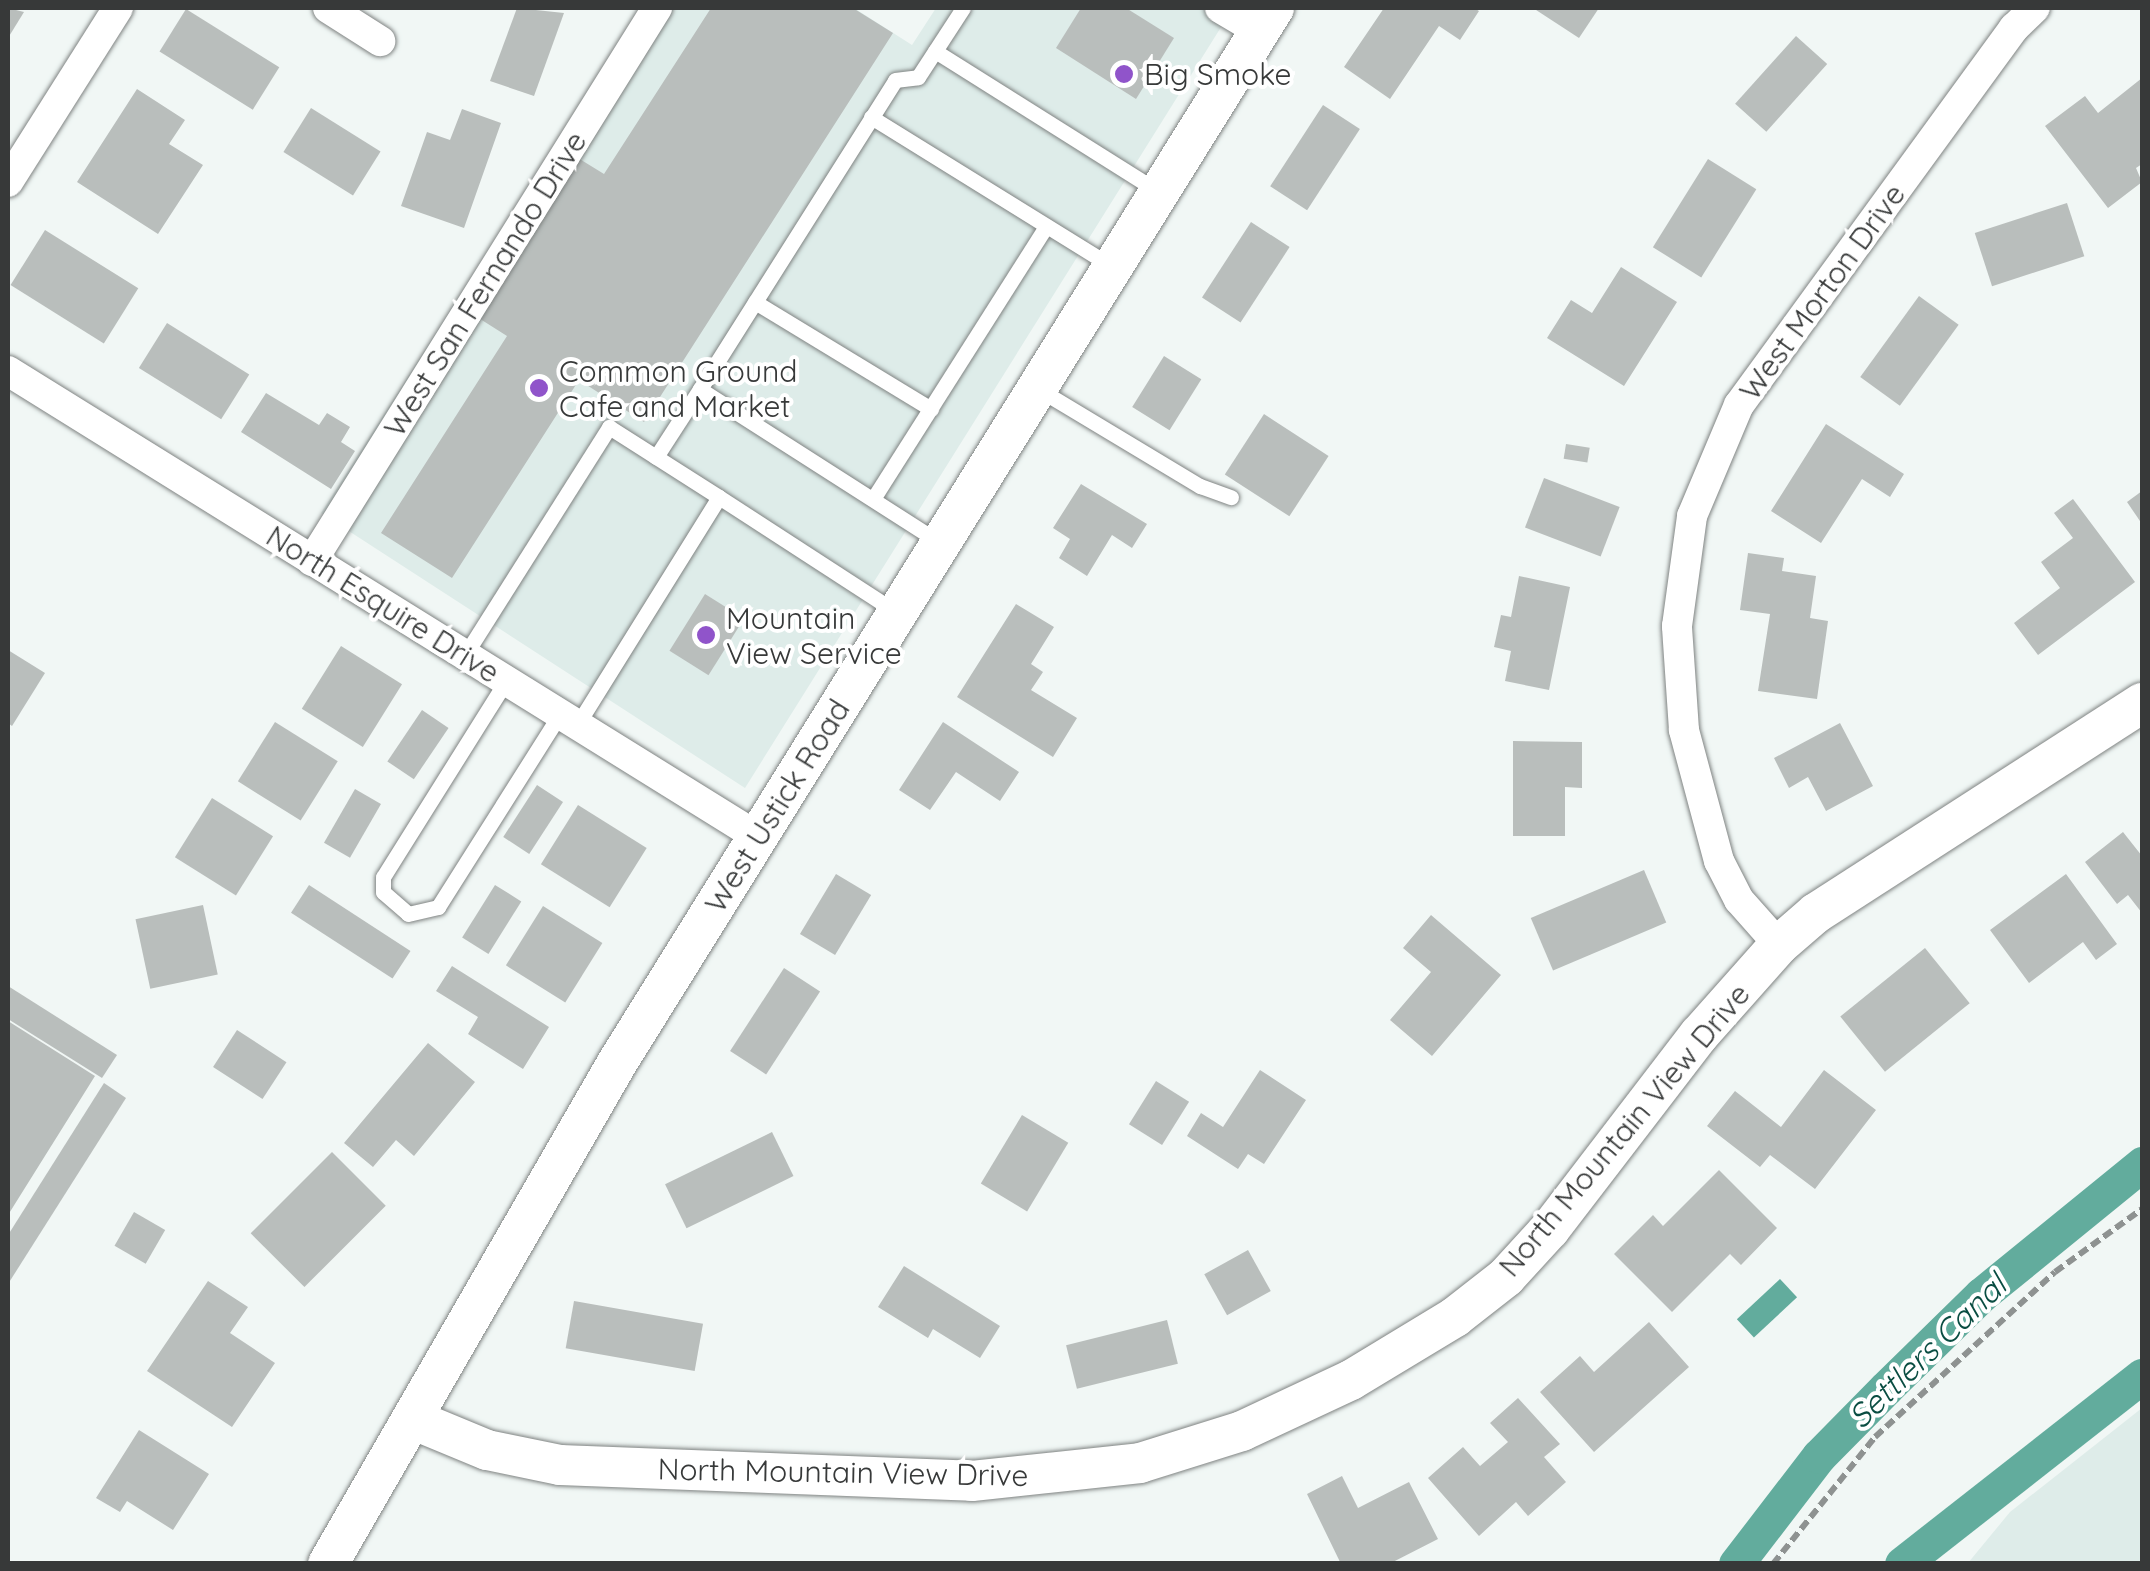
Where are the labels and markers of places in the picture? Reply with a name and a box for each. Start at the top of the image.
place label: Big Smoke [1144,56,1292,92]
marker: Big Smoke [1113,63,1135,85]
place label: Common Ground Cafe and Market [559,353,798,424]
marker: Common Ground Cafe and Market [528,377,550,399]
place label: Mountain View Service [726,600,902,670]
marker: Mountain View Service [695,624,717,646]

